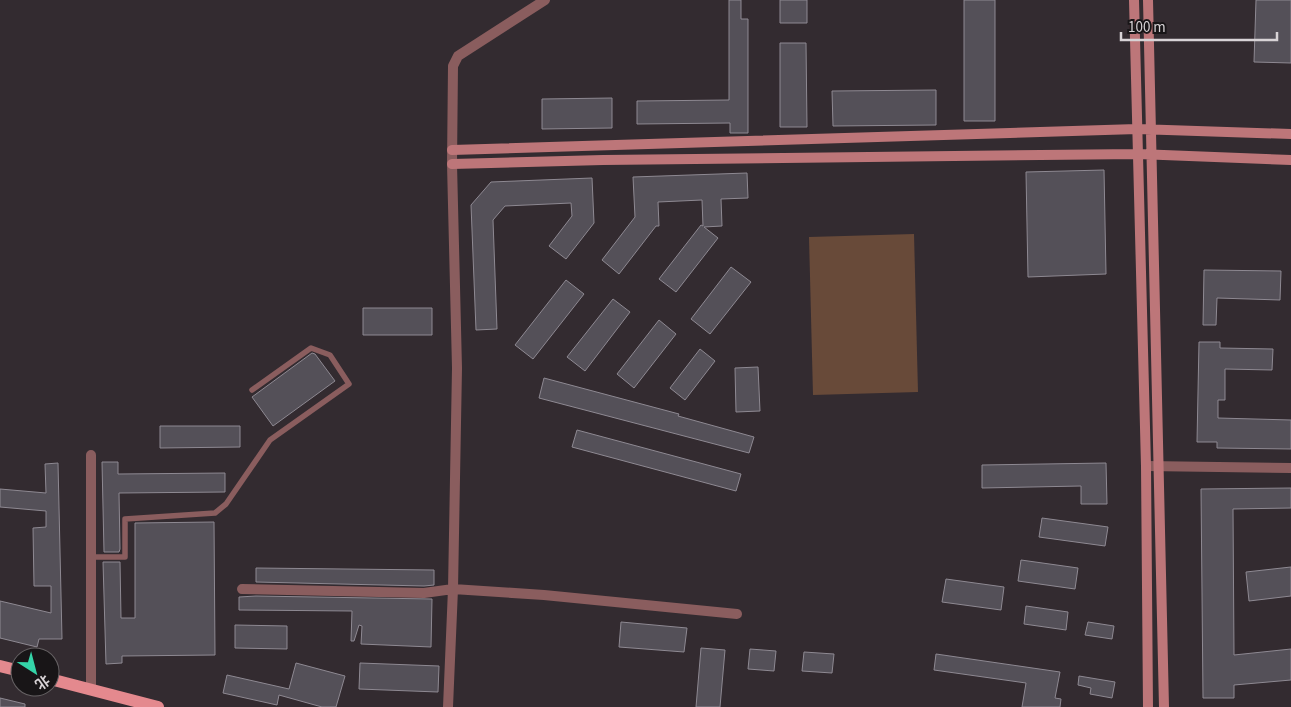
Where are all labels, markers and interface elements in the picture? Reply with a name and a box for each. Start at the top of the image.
scale bar [1121,10,1277,42]
text: 100 m [1128,17,1166,38]
north arrow [10,647,60,697]
text: 北 [31,670,54,694]

